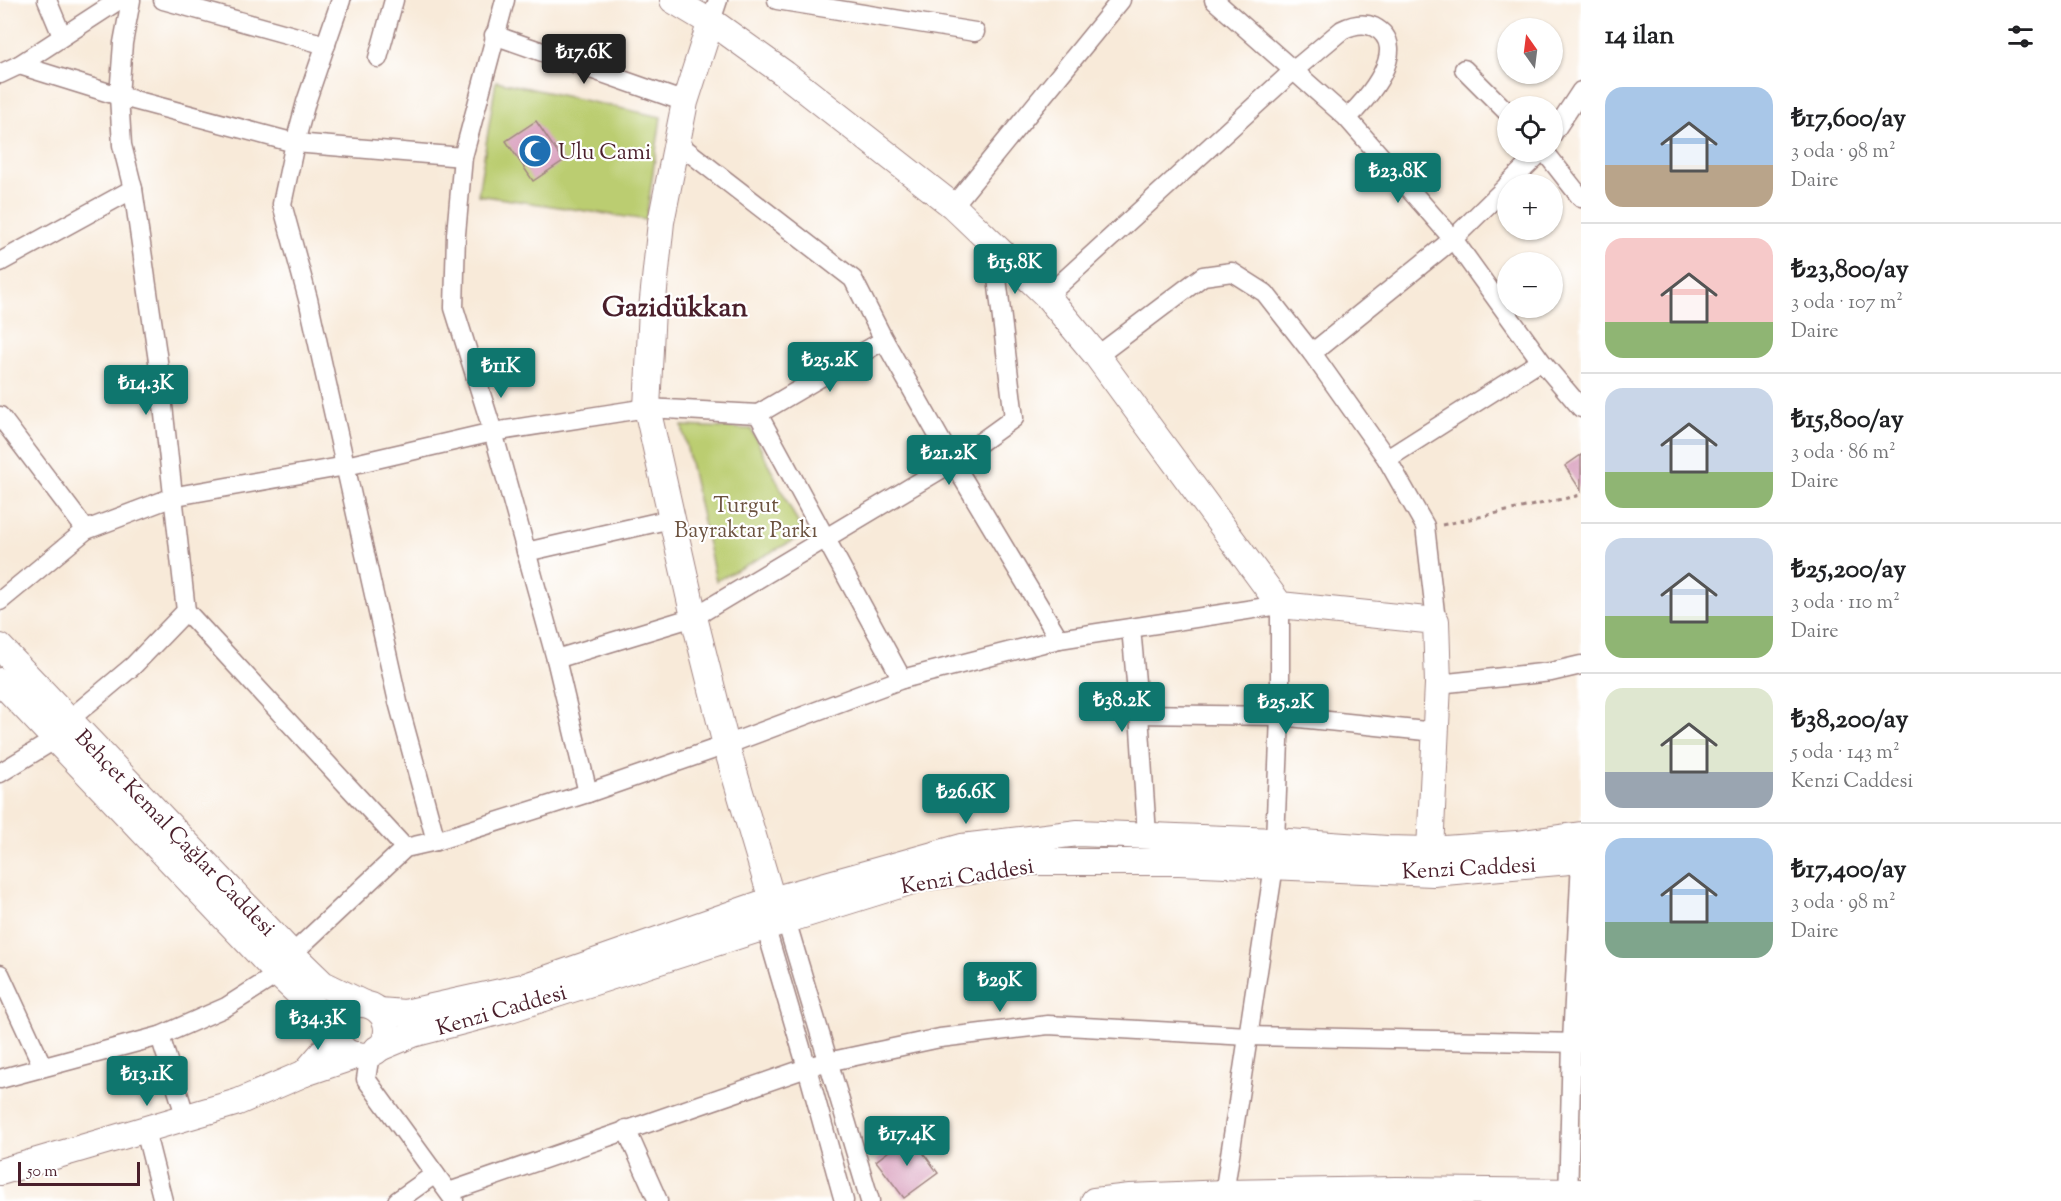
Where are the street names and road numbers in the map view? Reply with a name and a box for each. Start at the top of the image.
street label: Behçet Kemal Çağlar Caddesi [66,723,282,945]
street label: Kenzi Caddesi [1401,851,1537,889]
street label: Kenzi Caddesi [899,852,1036,904]
street label: Kenzi Caddesi [433,978,571,1046]

